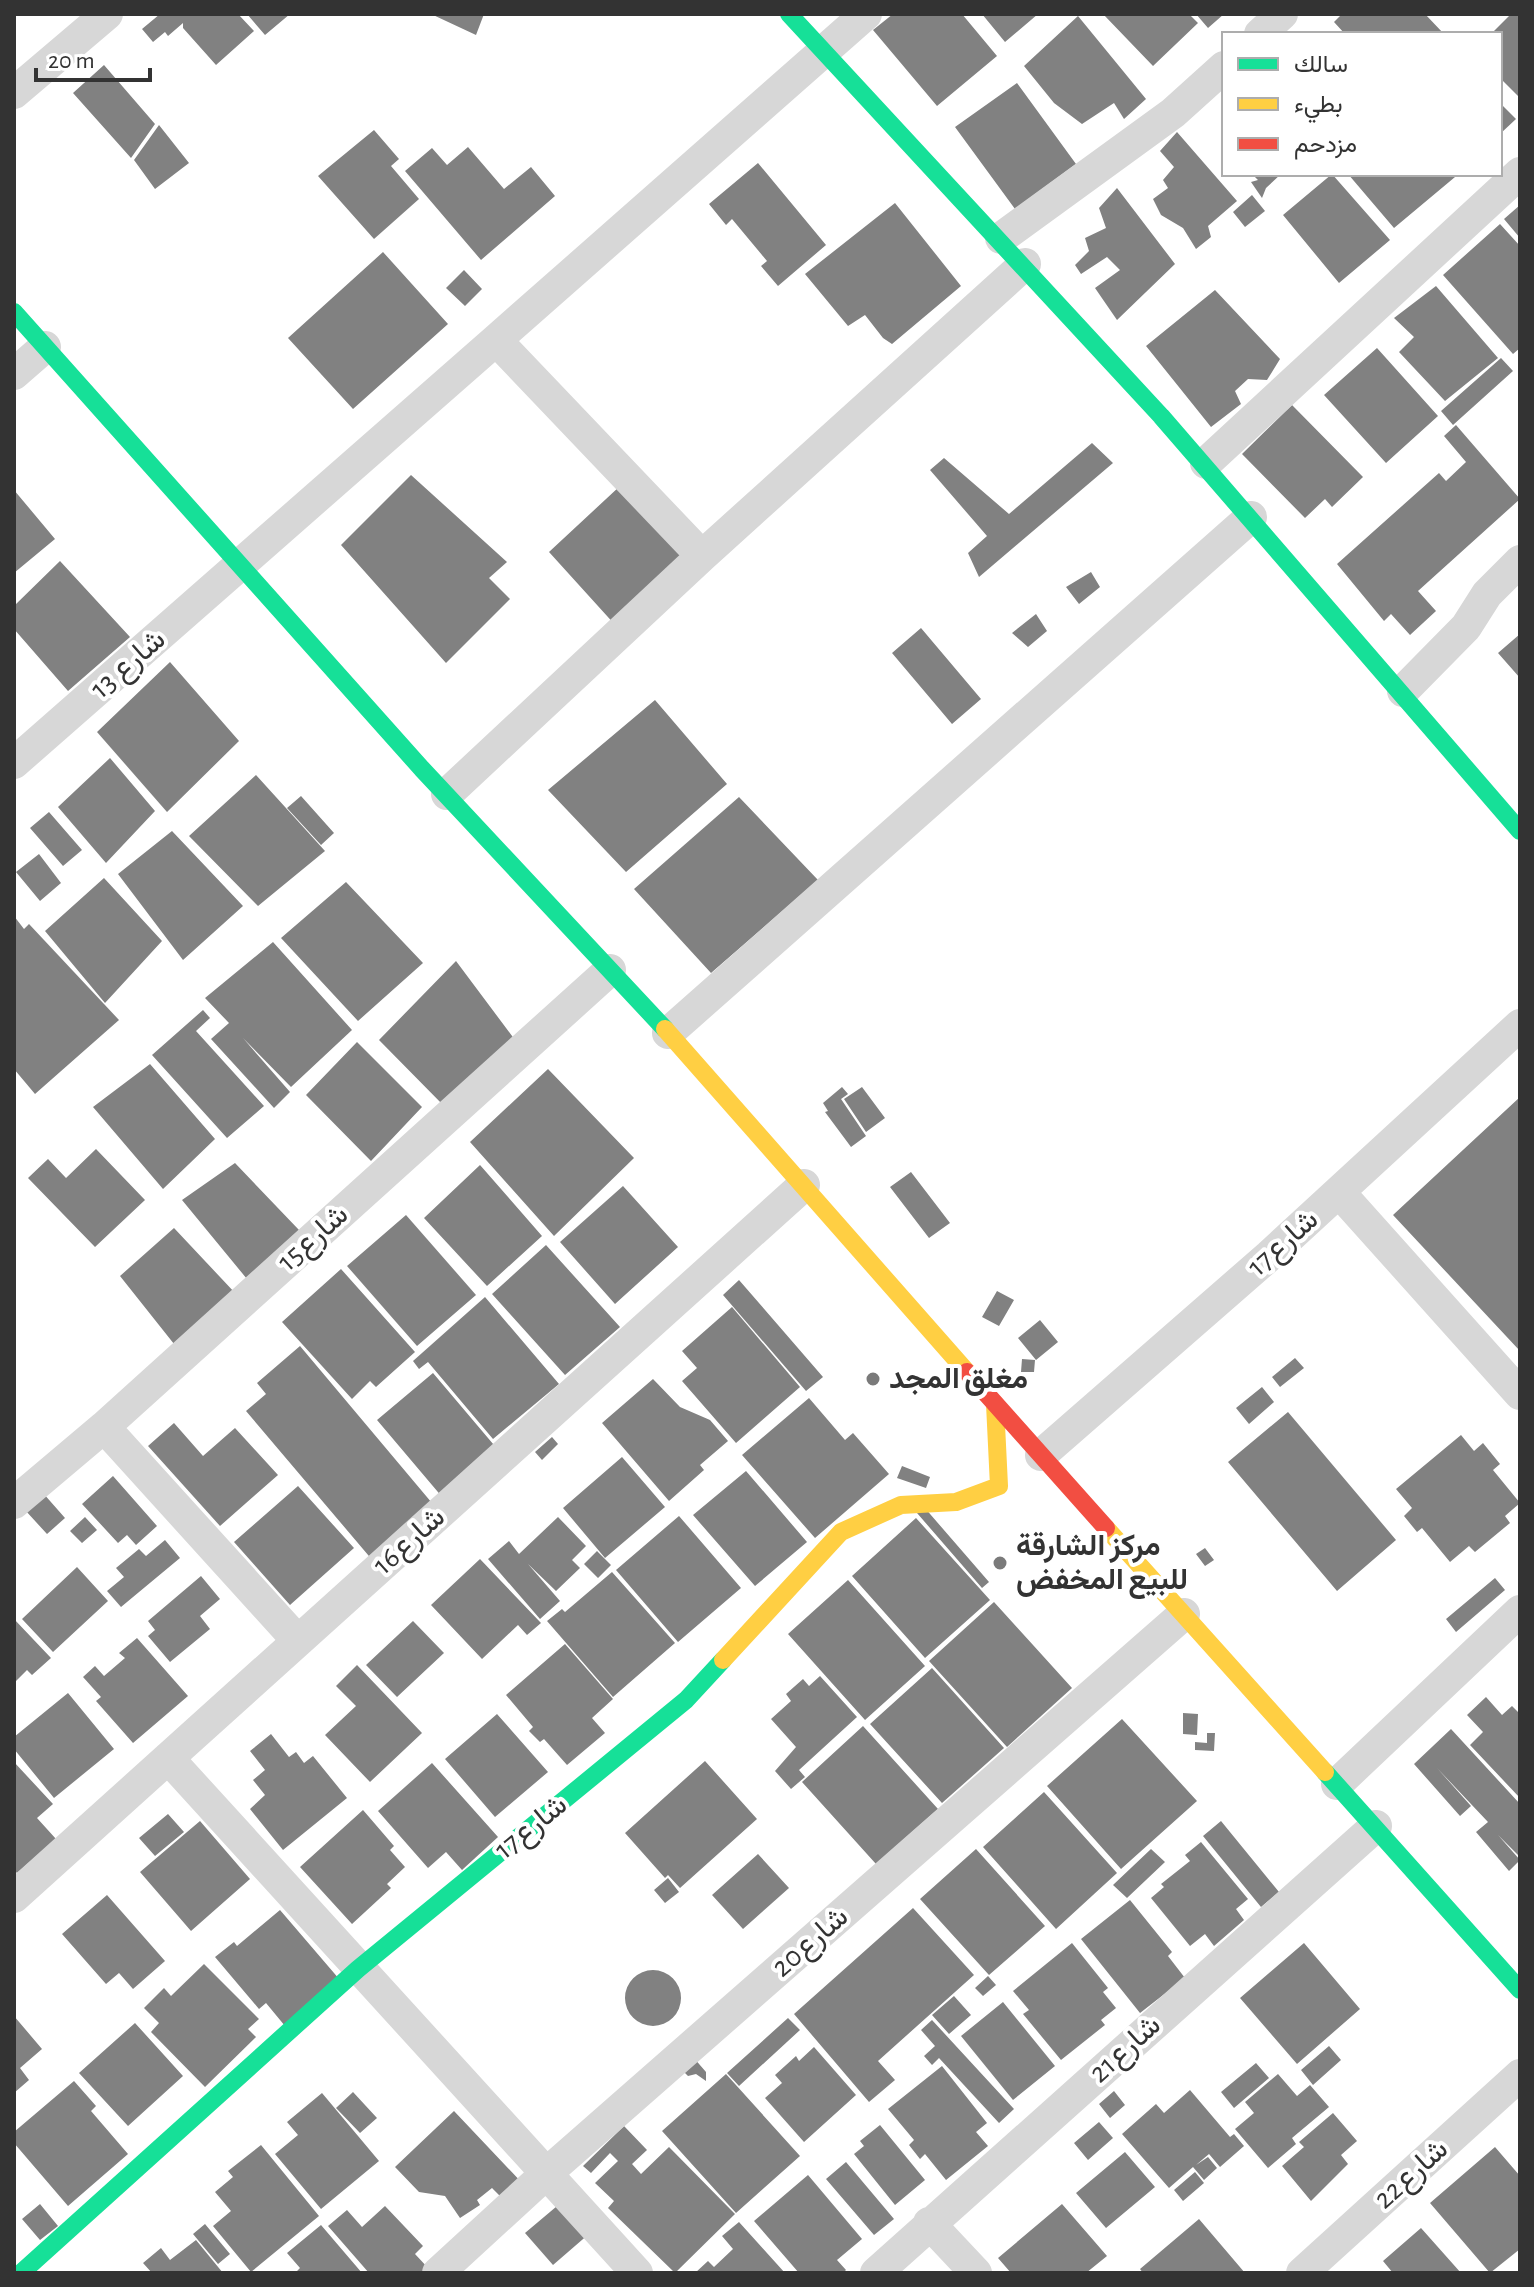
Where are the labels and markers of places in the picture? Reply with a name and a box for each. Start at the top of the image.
place label: مغلق المجد [889,1364,1028,1396]
marker: مغلق المجد [864,1370,882,1388]
place label: مركز الشارقة للبيع المخفض [1016,1531,1188,1599]
marker: مركز الشارقة للبيع المخفض [991,1554,1009,1572]

